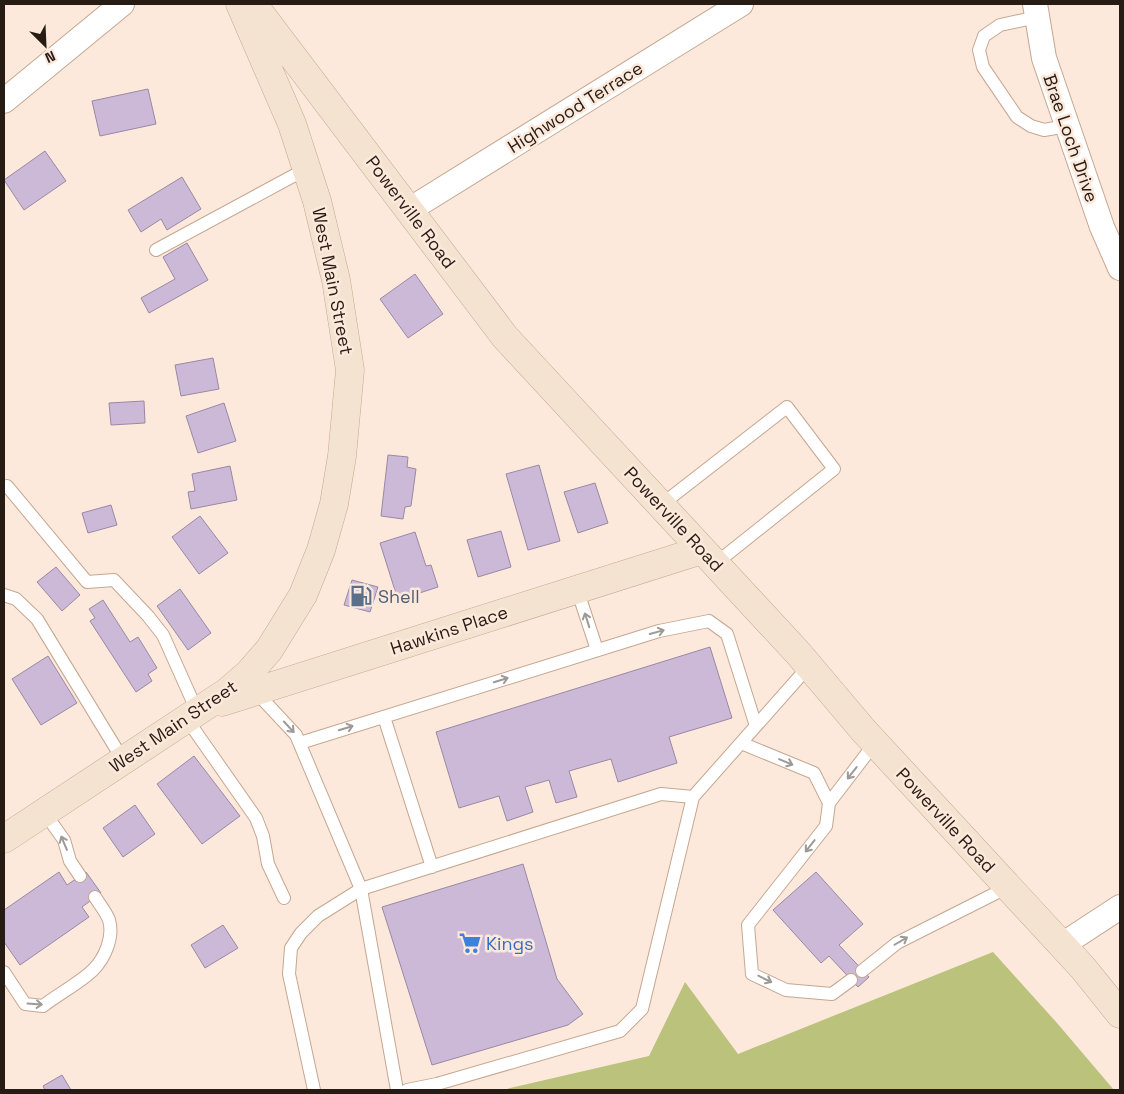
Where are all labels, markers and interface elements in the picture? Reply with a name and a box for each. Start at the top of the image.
north arrow [20,20,70,70]
text: N [42,47,58,67]
street label: Highwood Terrace [503,56,647,158]
street label: Brae Loch Drive [1038,71,1104,205]
street label: Powerville Road [361,151,461,273]
street label: West Main Street [307,206,359,356]
street label: Powerville Road [619,462,729,576]
fuel station icon: Shell [348,583,374,609]
place label: Shell [378,585,420,608]
street label: Hawkins Place [387,600,511,660]
one-way arrow [582,612,591,628]
one-way arrow [648,627,664,637]
street label: West Main Street [105,675,241,777]
one-way arrow [493,675,509,684]
one-way arrow [283,721,295,734]
one-way arrow [338,723,354,733]
one-way arrow [778,757,793,767]
street label: Powerville Road [891,763,1001,877]
one-way arrow [846,766,857,779]
one-way arrow [58,836,68,851]
one-way arrow [805,840,816,853]
supermarket icon: Kings [457,930,483,956]
place label: Kings [486,932,533,955]
one-way arrow [894,936,908,946]
one-way arrow [757,975,772,985]
one-way arrow [27,1000,43,1009]

